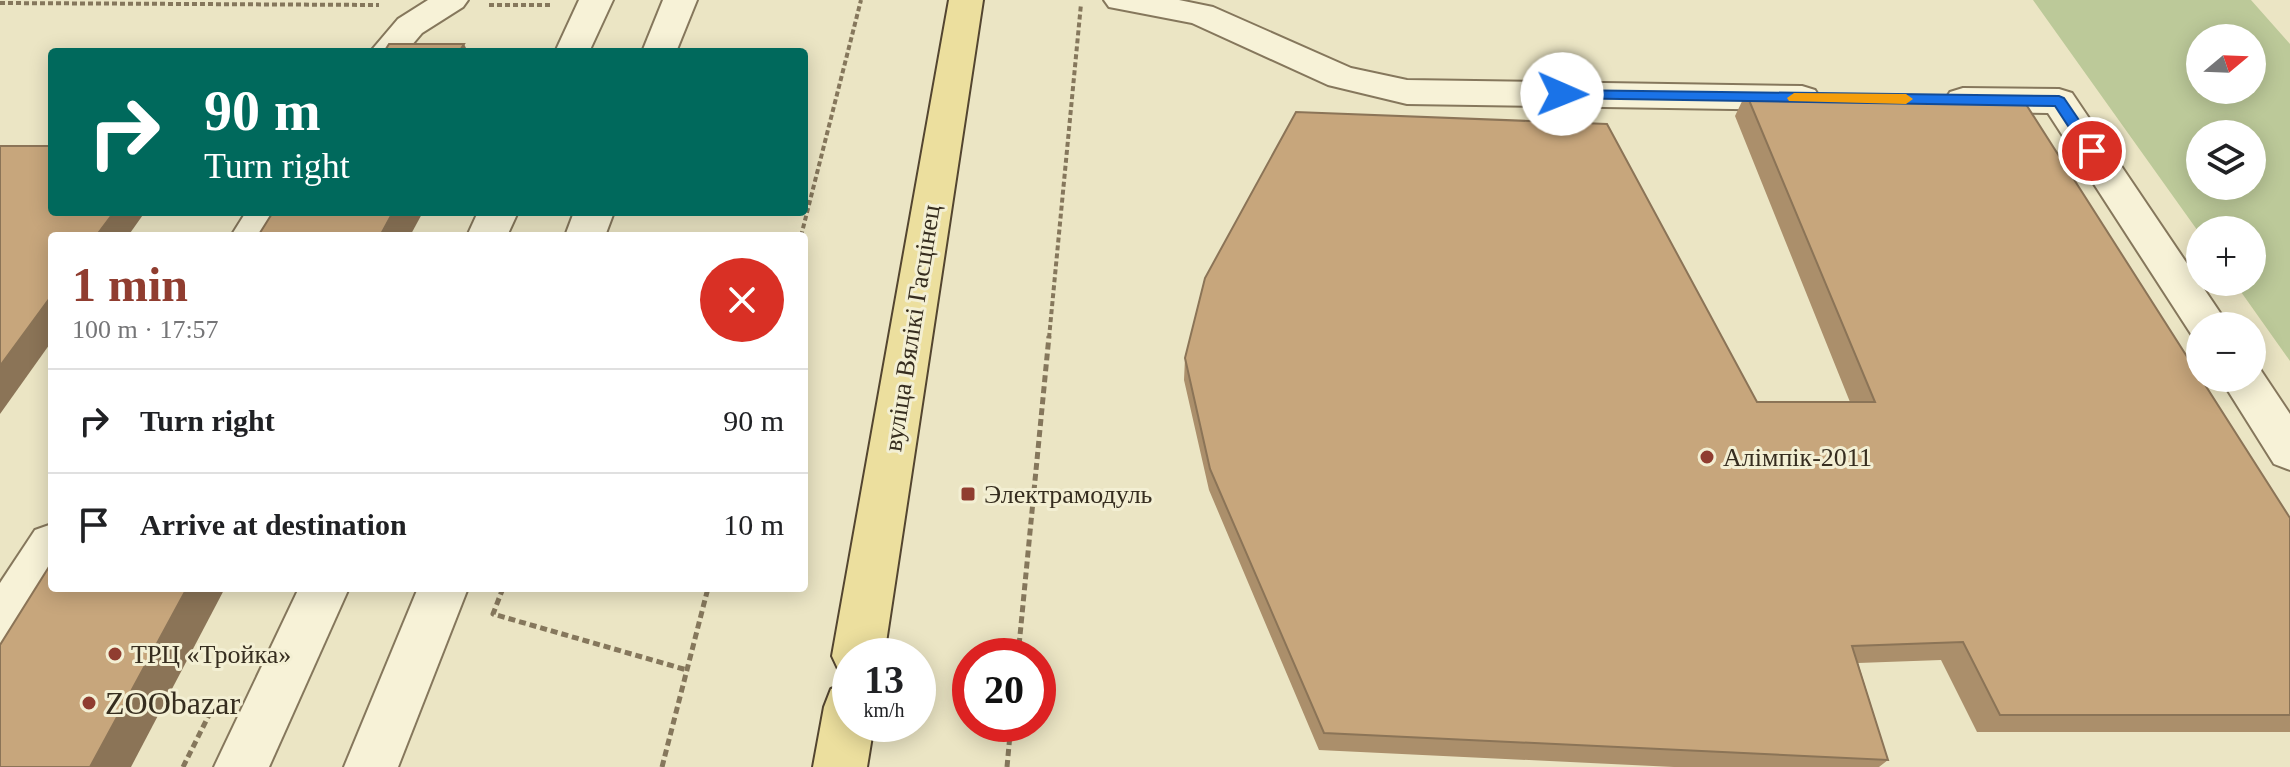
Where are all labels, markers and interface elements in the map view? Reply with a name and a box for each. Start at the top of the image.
north arrow [2186,24,2266,104]
map controls [2186,24,2266,392]
position arrow [1520,52,1604,136]
icon: right [72,80,176,184]
text: 90 m [204,80,321,142]
pin [2058,117,2126,185]
button: layers [2186,120,2266,200]
icon: arrive [2070,129,2114,173]
text: Turn right [204,146,350,186]
street label: вуліца Вялікі Гасцінец [878,203,946,453]
button: + [2186,216,2266,296]
text: 1 min [72,258,188,311]
button: close [700,258,784,342]
button: − [2186,312,2266,392]
text: 100 m · 17:57 [72,315,219,344]
icon: right [72,399,116,443]
text: Turn right [140,404,275,437]
text: 90 m [723,404,784,437]
place label: Алімпік-2011 [1723,443,1872,472]
marker: Алімпік-2011 [1698,448,1716,466]
place label: Электрамодуль [984,480,1153,509]
marker: Электрамодуль [959,485,977,503]
icon: arrive [72,503,116,547]
text: Arrive at destination [140,508,407,541]
text: 10 m [723,508,784,541]
speed limit sign: 20 [952,638,1056,742]
place label: ТРЦ «Тройка» [131,640,291,669]
marker: ТРЦ «Тройка» [106,645,124,663]
text: 13 [864,657,904,702]
place label: ZOObazar [105,685,240,721]
marker: ZOObazar [80,694,98,712]
text: km/h [863,699,905,721]

